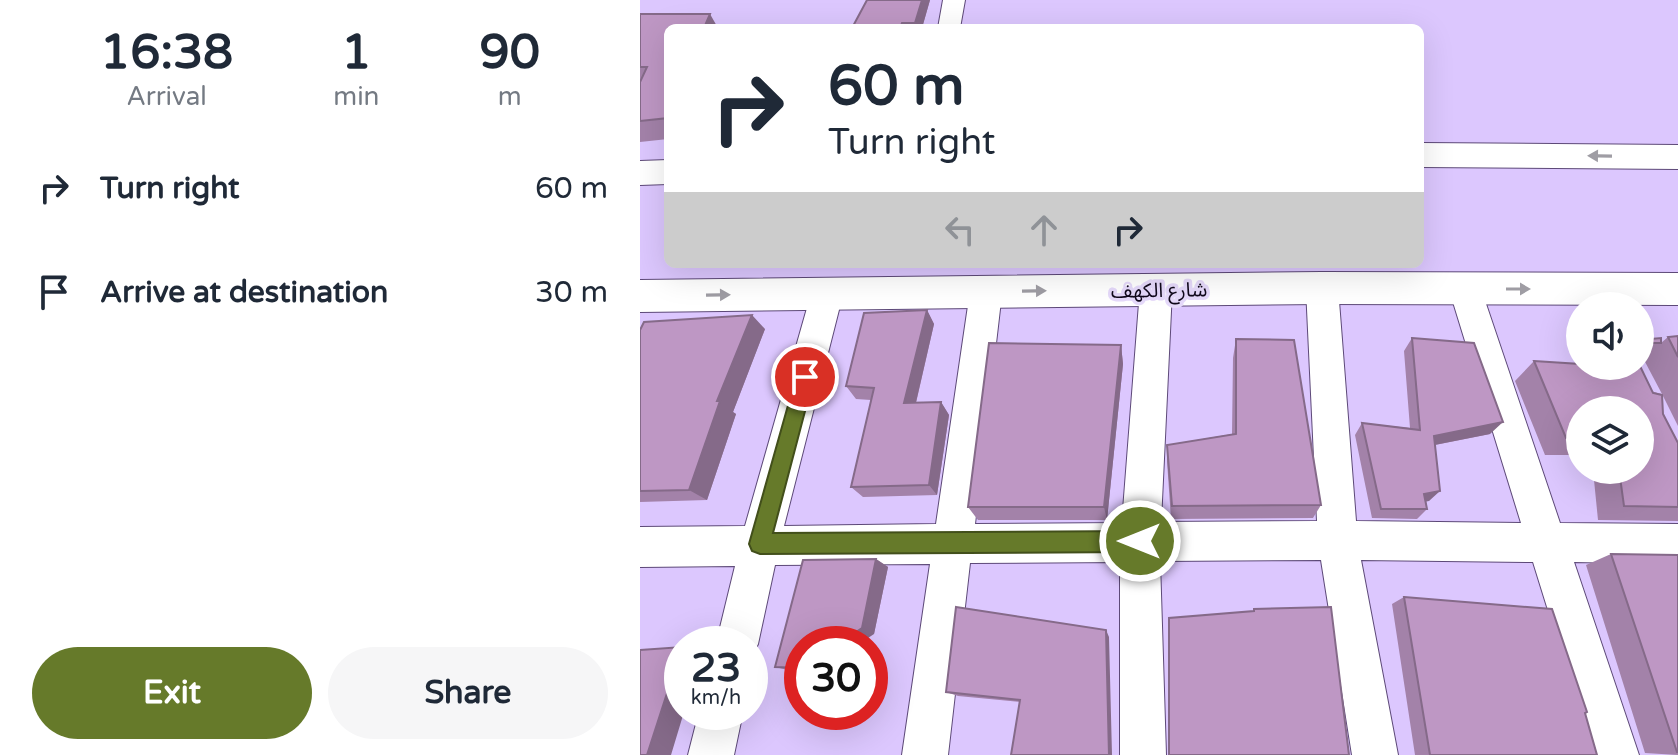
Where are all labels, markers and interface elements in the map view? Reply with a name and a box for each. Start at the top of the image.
text: 16:38 [100,24,233,82]
text: 1 [341,24,371,82]
text: 90 [480,24,540,82]
text: 60 m [828,53,964,120]
icon: right [696,56,800,160]
text: Arrival [126,81,207,112]
text: min [333,81,379,112]
text: m [498,81,522,112]
text: Turn right [828,121,995,164]
one-way arrow [1587,150,1612,162]
icon: right [32,166,76,210]
text: Turn right [100,170,240,207]
text: 60 m [535,170,608,207]
icon: left [938,208,982,252]
icon: ahead [1022,208,1066,252]
icon: right [1106,208,1150,252]
icon: arrive [32,270,76,314]
text: Arrive at destination [100,274,388,311]
text: 30 m [535,274,608,311]
street label: شارع الكهف [1111,278,1207,306]
one-way arrow [1506,283,1531,295]
one-way arrow [1022,285,1047,298]
one-way arrow [706,289,731,301]
map controls [1566,292,1654,484]
button: sound [1566,292,1654,380]
pin [771,343,839,411]
icon: arrive [783,355,827,399]
button: layers [1566,396,1654,484]
position arrow [1098,499,1182,583]
speed limit sign: 30 [784,626,888,730]
text: 23 [691,644,741,692]
button: Exit [32,647,312,739]
button: Share [328,647,608,739]
text: km/h [691,686,741,710]

